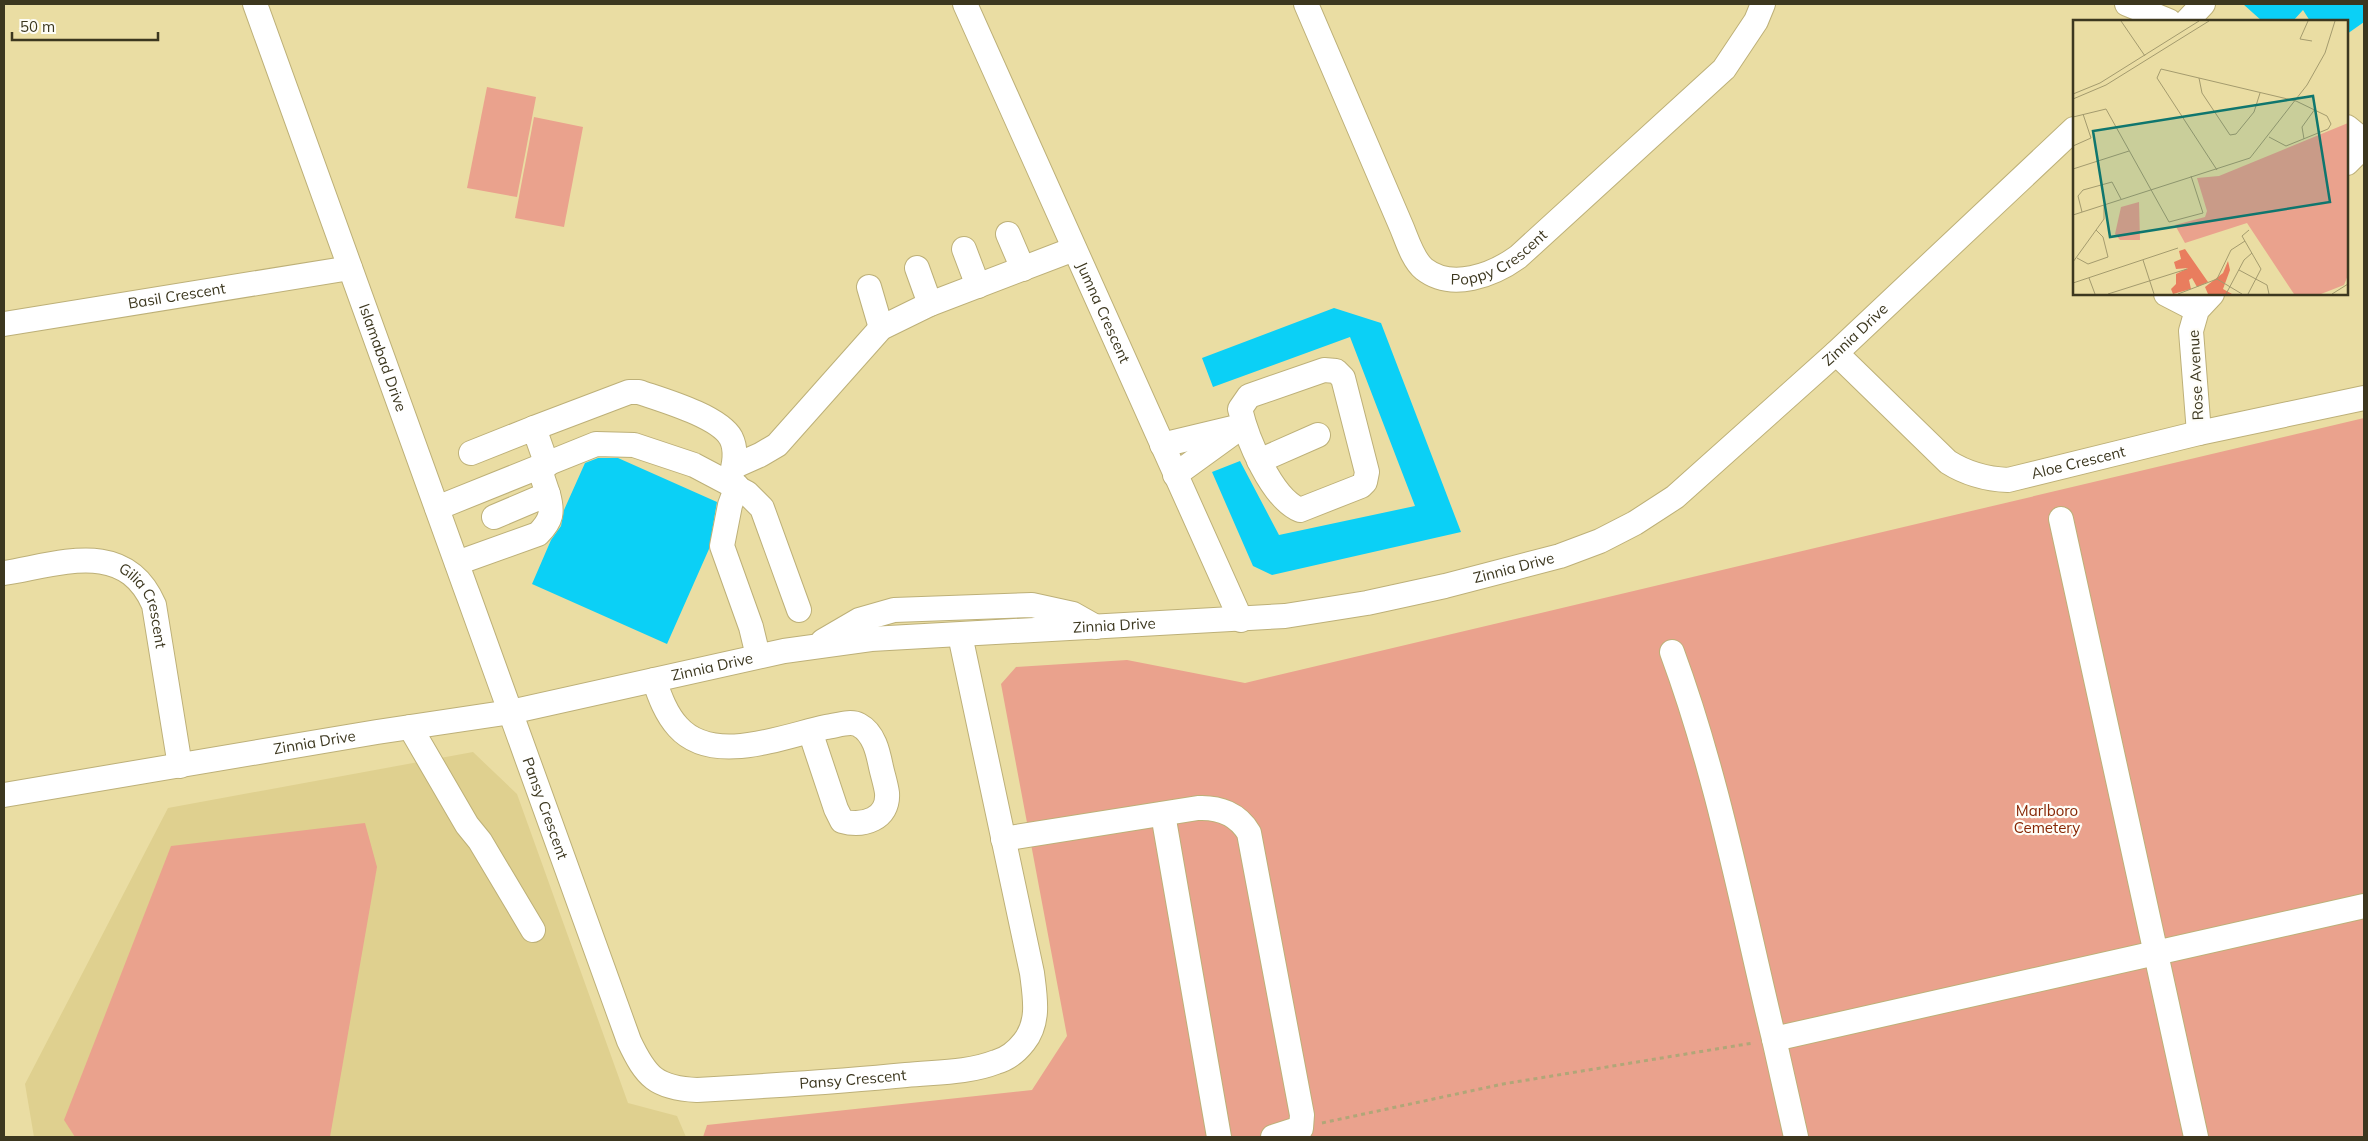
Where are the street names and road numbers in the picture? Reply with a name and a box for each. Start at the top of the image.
street label: Poppy Crescent [1451,225,1551,289]
street label: Jumna Crescent [1073,259,1135,366]
street label: Basil Crescent [127,278,227,313]
street label: Zinnia Drive [1818,299,1892,370]
street label: Islamabad Drive [355,301,411,414]
street label: Rose Avenue [2184,329,2207,421]
street label: Aloe Crescent [2029,442,2127,483]
street label: Zinnia Drive [1471,548,1556,587]
street label: Gilia Crescent [116,558,171,650]
street label: Zinnia Drive [1072,613,1156,637]
street label: Zinnia Drive [670,648,755,685]
street label: Zinnia Drive [272,726,357,758]
street label: Pansy Crescent [518,754,573,862]
street label: Pansy Crescent [799,1065,907,1093]

